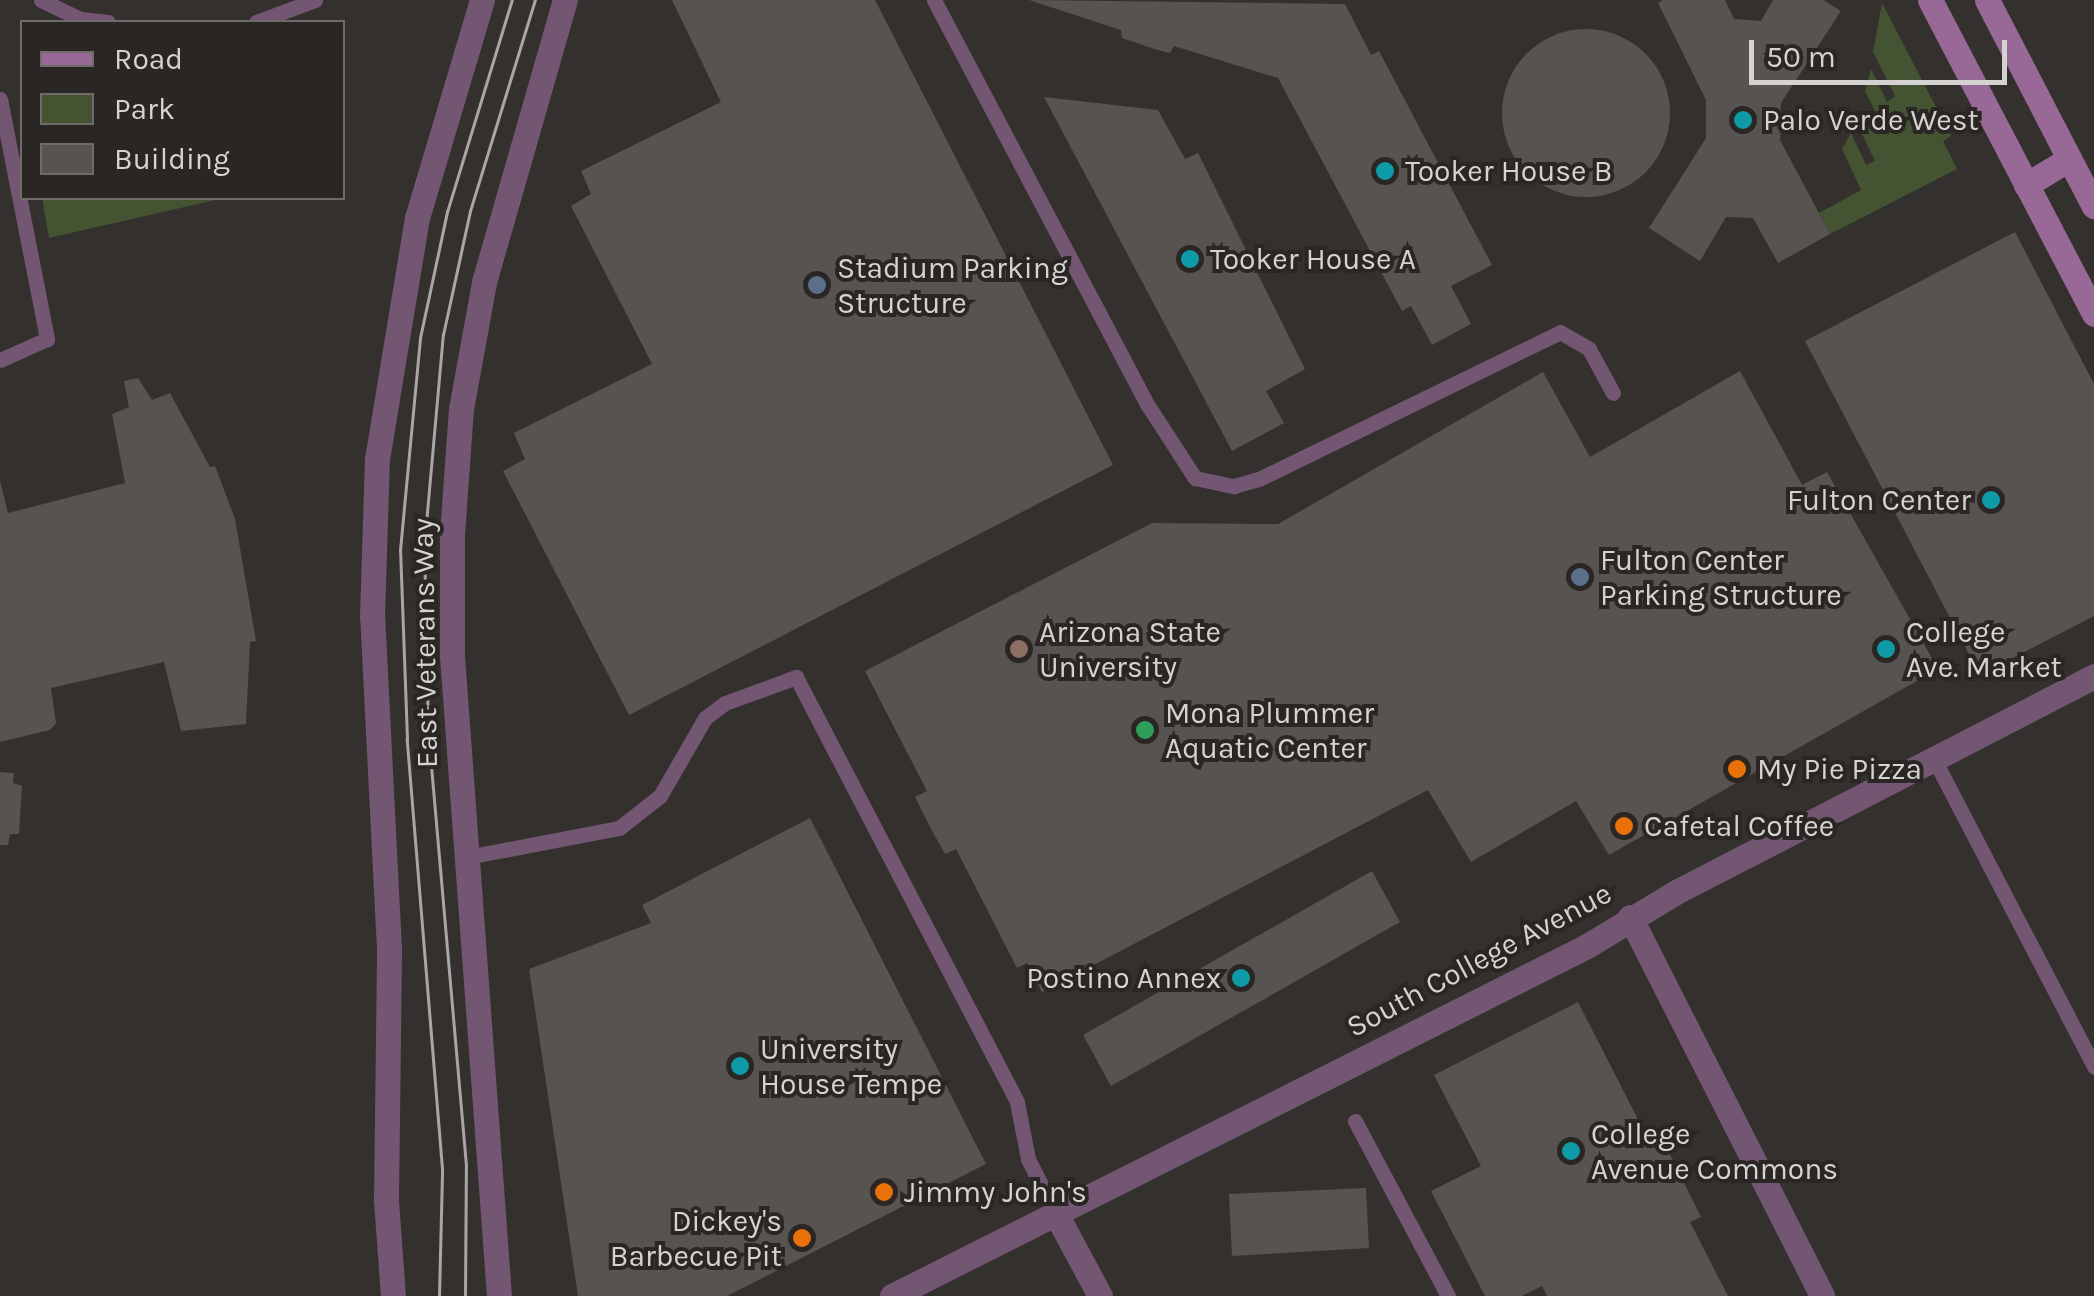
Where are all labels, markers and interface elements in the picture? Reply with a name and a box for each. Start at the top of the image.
legend [20,20,345,200]
scale bar [1754,20,2012,82]
text: 50 m [1766,39,1836,75]
text: Road [114,41,183,77]
text: Park [114,91,175,127]
place label: Palo Verde West [1763,102,1979,138]
marker: Palo Verde West [1732,109,1754,131]
text: Building [114,141,230,177]
place label: Tooker House B [1405,153,1612,189]
marker: Tooker House B [1374,160,1396,182]
place label: Tooker House A [1210,241,1416,277]
marker: Tooker House A [1179,248,1201,270]
place label: Stadium Parking Structure [837,250,1068,320]
marker: Stadium Parking Structure [806,274,828,296]
place label: Fulton Center [1787,482,1971,518]
marker: Fulton Center [1980,489,2002,511]
street label: East Veterans Way [405,518,445,768]
place label: Fulton Center Parking Structure [1600,542,1842,612]
marker: Fulton Center Parking Structure [1569,566,1591,588]
place label: Arizona State University [1039,614,1221,684]
place label: College Ave. Market [1906,614,2062,684]
marker: Arizona State University [1008,638,1030,660]
marker: College Ave. Market [1875,638,1897,660]
place label: Mona Plummer Aquatic Center [1165,695,1374,766]
marker: Mona Plummer Aquatic Center [1134,719,1156,741]
place label: My Pie Pizza [1757,751,1922,787]
marker: My Pie Pizza [1726,758,1748,780]
place label: Cafetal Coffee [1644,808,1834,844]
marker: Cafetal Coffee [1613,815,1635,837]
street label: South College Avenue [1341,875,1617,1045]
place label: Postino Annex [1026,960,1221,996]
marker: Postino Annex [1230,967,1252,989]
place label: University House Tempe [760,1031,942,1102]
marker: University House Tempe [729,1055,751,1077]
place label: College Avenue Commons [1591,1116,1838,1186]
marker: College Avenue Commons [1560,1140,1582,1162]
place label: Jimmy John's [904,1174,1087,1210]
marker: Jimmy John's [873,1181,895,1203]
place label: Dickey's Barbecue Pit [610,1203,782,1274]
marker: Dickey's Barbecue Pit [791,1227,813,1249]

